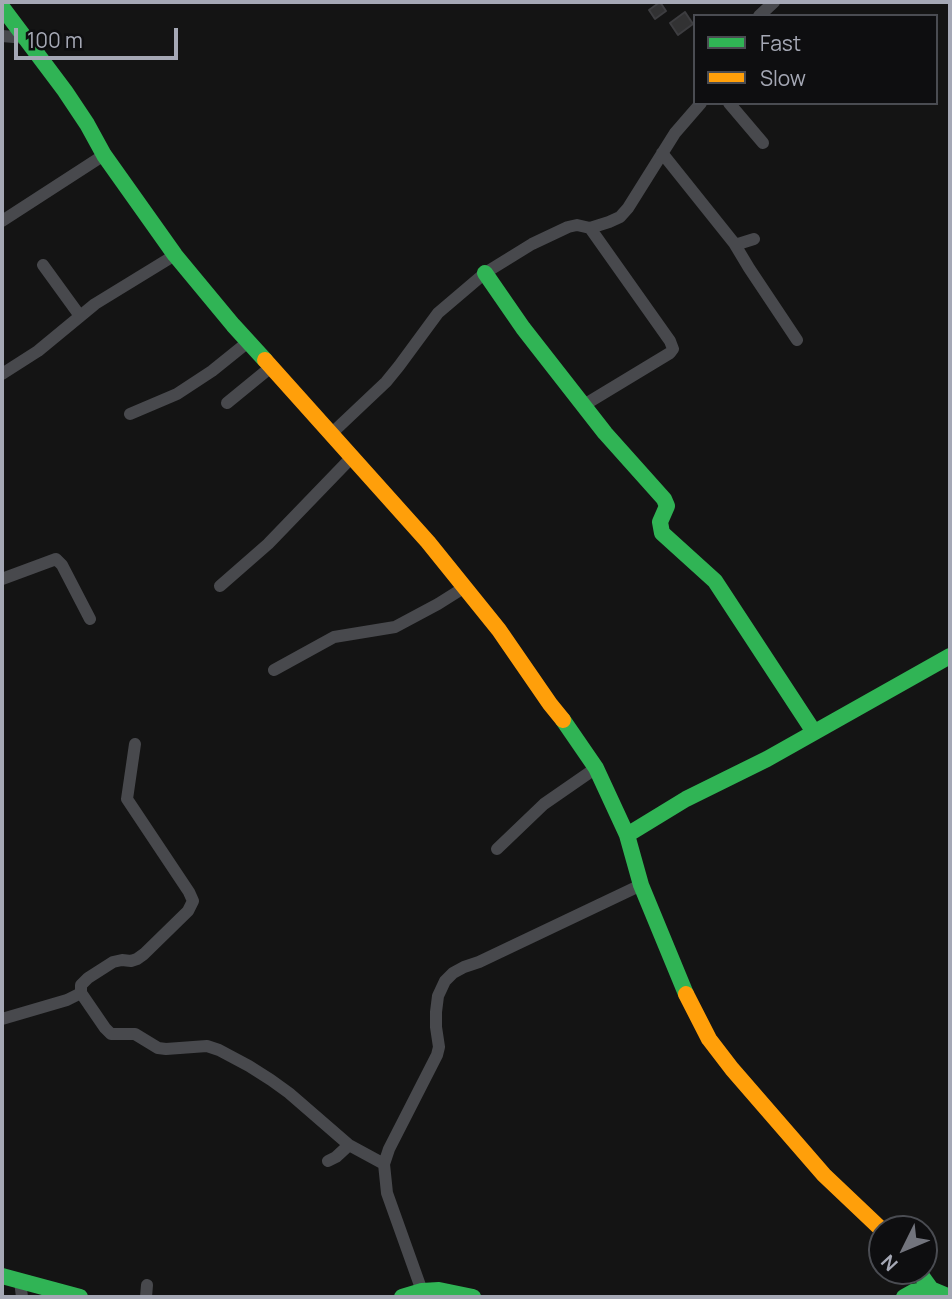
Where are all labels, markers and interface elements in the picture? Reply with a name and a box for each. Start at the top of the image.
scale bar [18,14,182,58]
legend [693,14,938,105]
text: 100 m [27,26,83,54]
text: Fast [760,29,801,57]
text: Slow [760,64,806,92]
north arrow [868,1215,938,1285]
text: N [875,1249,903,1277]

